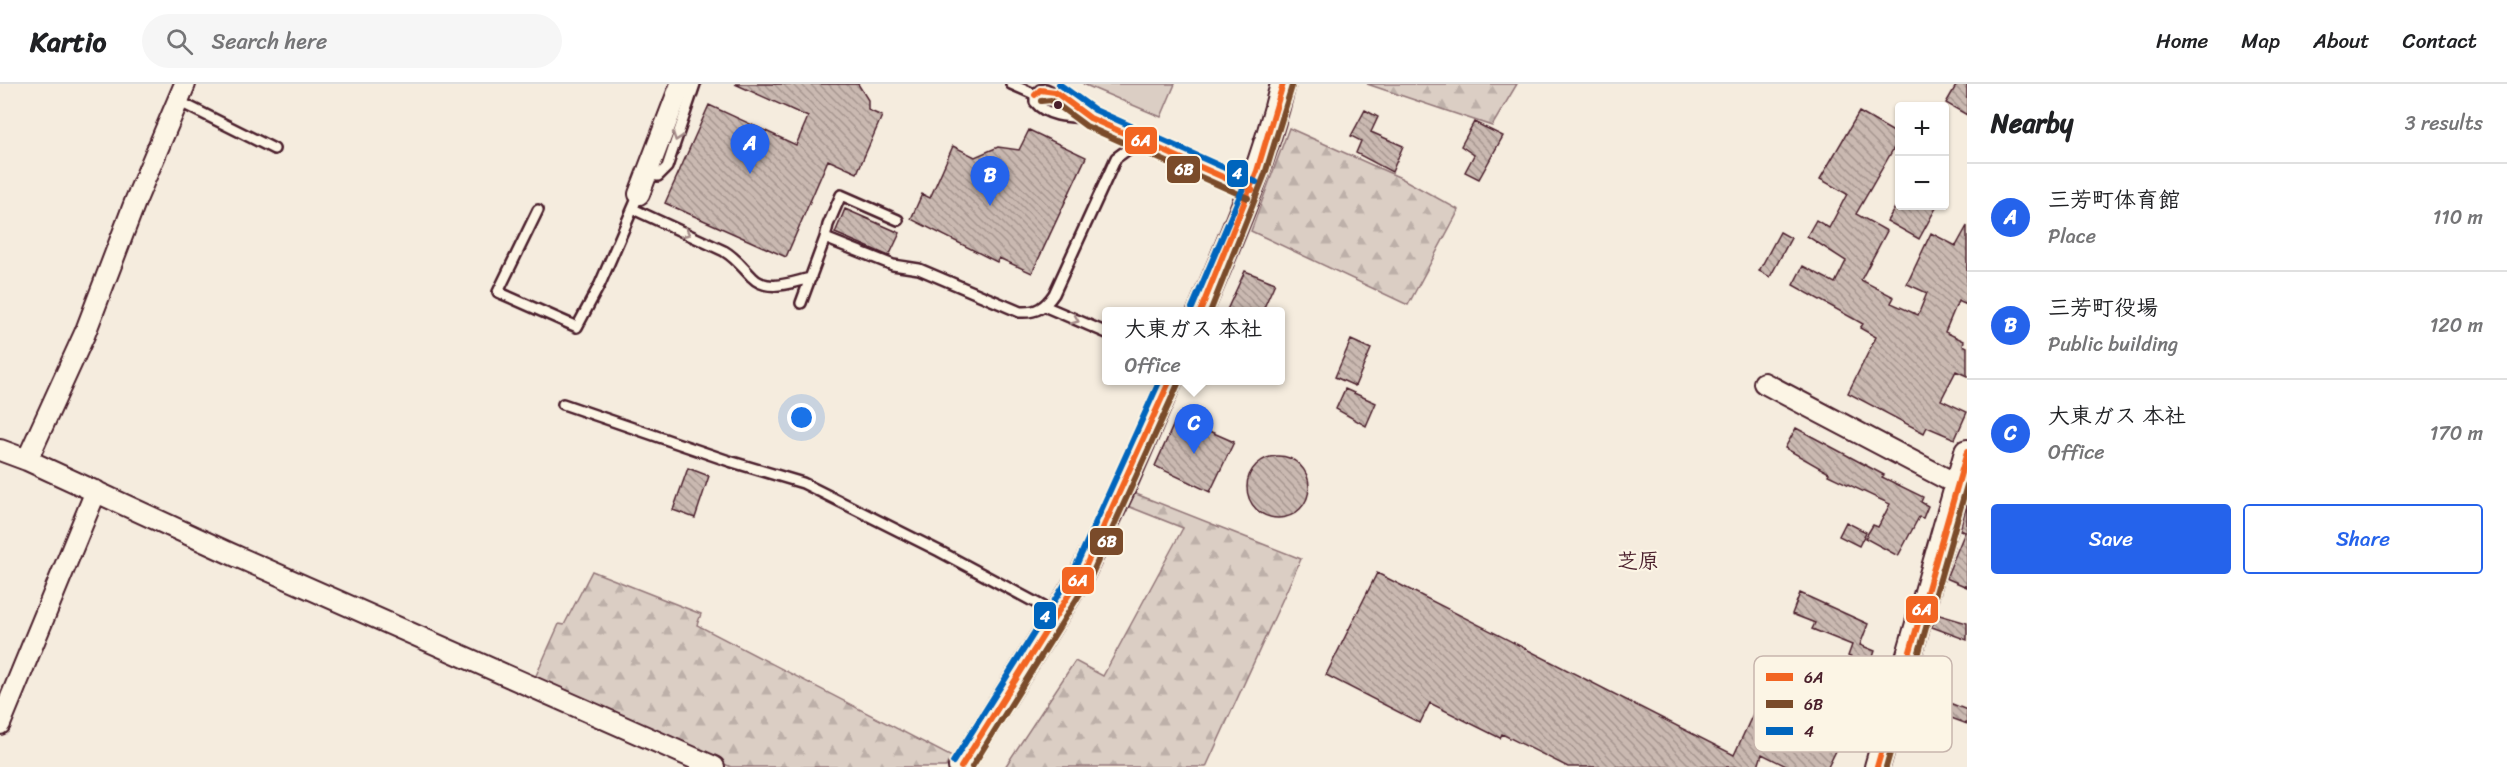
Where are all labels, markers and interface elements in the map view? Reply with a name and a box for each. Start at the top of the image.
search box [142,14,562,68]
text: Kartio [30,17,106,66]
text: Search here [211,22,327,61]
text: Home [2156,22,2208,60]
text: Map [2241,22,2280,60]
text: About [2313,22,2370,60]
text: Contact [2403,22,2477,60]
icon: search [163,25,196,58]
unlabelled marker [1052,99,1064,111]
text: Nearby [1991,100,2073,146]
map controls [1895,102,1949,210]
button: + [1895,102,1949,156]
text: 3 results [2405,106,2483,141]
pin: A [730,124,770,174]
line badge: 6A [1124,126,1158,155]
text: 6A [1130,126,1151,155]
one-way arrow [672,131,684,142]
line badge: 6B [1166,155,1201,184]
text: 6B [1173,155,1194,184]
pin: B [970,156,1010,206]
button: − [1895,156,1949,210]
line badge: 4 [1226,159,1249,188]
text: 4 [1231,159,1242,188]
text: 三芳町体育館 [2048,180,2180,219]
text: A [2004,200,2017,235]
text: 110 m [2433,200,2483,235]
text: Place [2048,219,2096,254]
one-way arrow [680,226,691,238]
text: 三芳町役場 [2048,288,2158,327]
popup [1102,307,1285,385]
text: B [2004,308,2017,343]
text: 120 m [2430,308,2483,343]
text: 大東ガス 本社 [1124,309,1263,348]
one-way arrow [1069,313,1080,325]
text: Public building [2048,327,2178,362]
text: Office [1124,348,1181,383]
text: 大東ガス 本社 [2048,396,2186,435]
your location [787,403,816,432]
pin: C [1174,404,1214,454]
text: C [2004,416,2017,451]
text: 170 m [2430,416,2483,451]
text: Office [2048,435,2104,470]
button: Save [1991,504,2231,574]
button: Share [2243,504,2483,574]
line badge: 6B [1089,527,1124,556]
text: 6B [1096,527,1117,556]
district label: 芝原 [1617,542,1659,580]
line badge: 6A [1061,566,1095,595]
text: 6A [1067,566,1088,595]
line badge: 6A [1905,595,1939,624]
text: 6A [1911,595,1932,624]
line badge: 4 [1033,601,1057,630]
text: 4 [1039,602,1050,631]
legend [1754,656,1952,752]
text: 6A [1804,663,1824,692]
text: 6B [1804,690,1823,719]
text: 4 [1804,717,1814,746]

